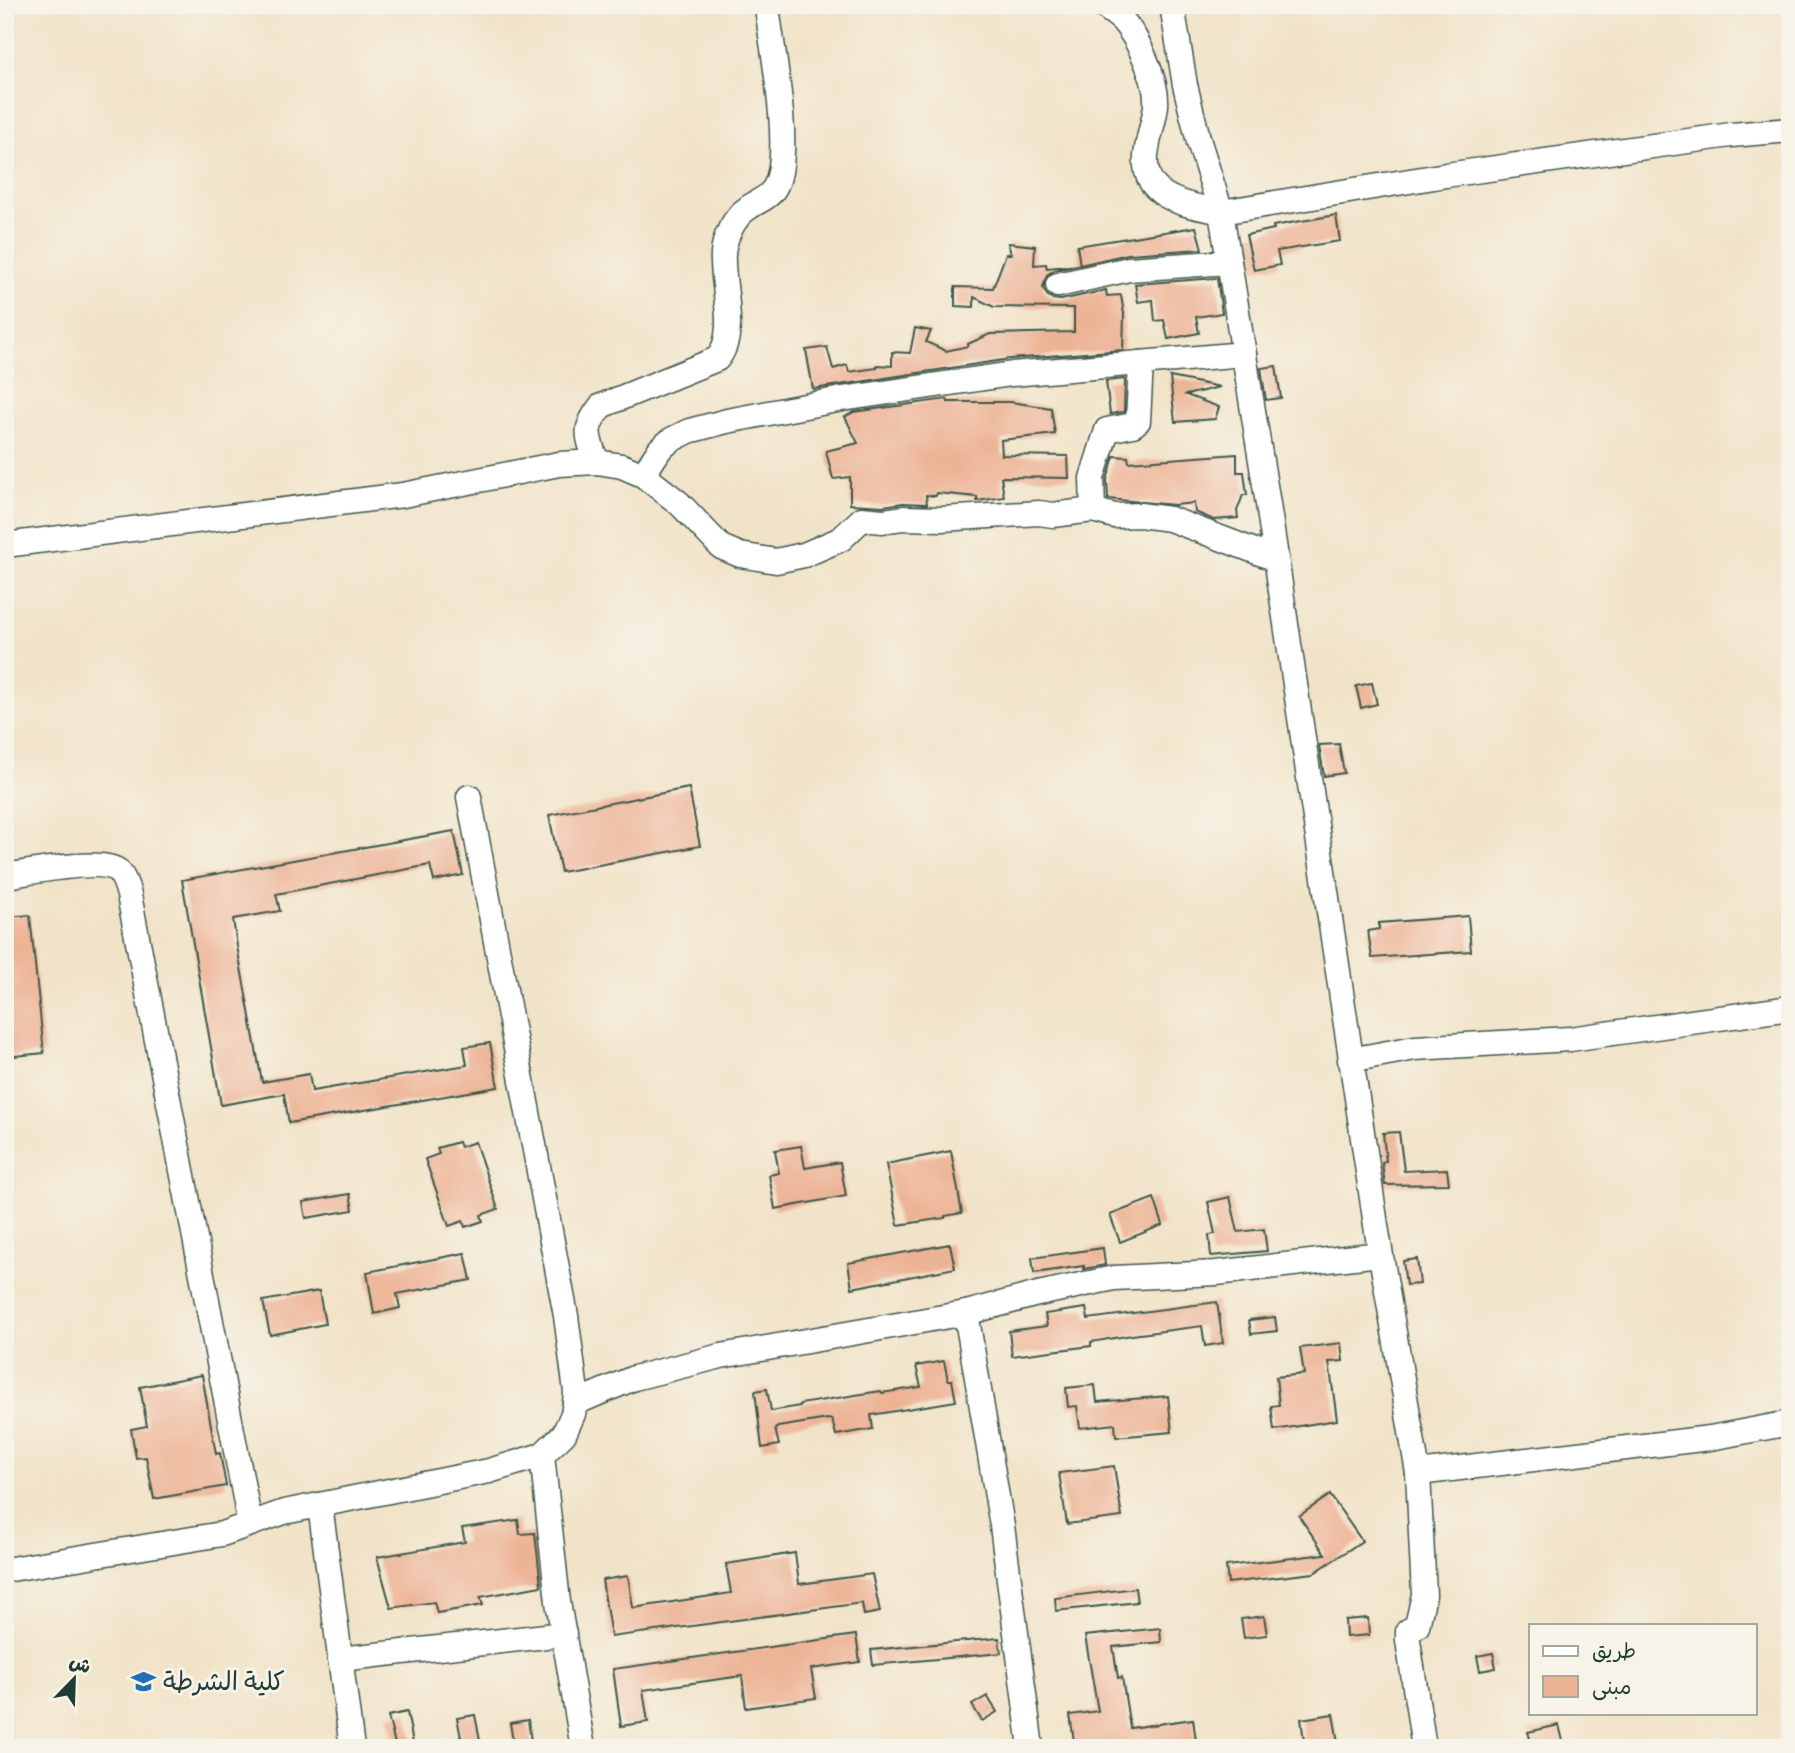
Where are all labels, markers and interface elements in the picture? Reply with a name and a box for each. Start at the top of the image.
legend [1529,1624,1756,1714]
text: طريق [1592,1636,1636,1665]
north arrow [38,1644,108,1714]
text: ش [66,1647,95,1679]
place label: كلية الشرطة [163,1663,285,1698]
school or university icon: كلية الشرطة [129,1667,157,1695]
text: مبنى [1592,1672,1631,1701]

